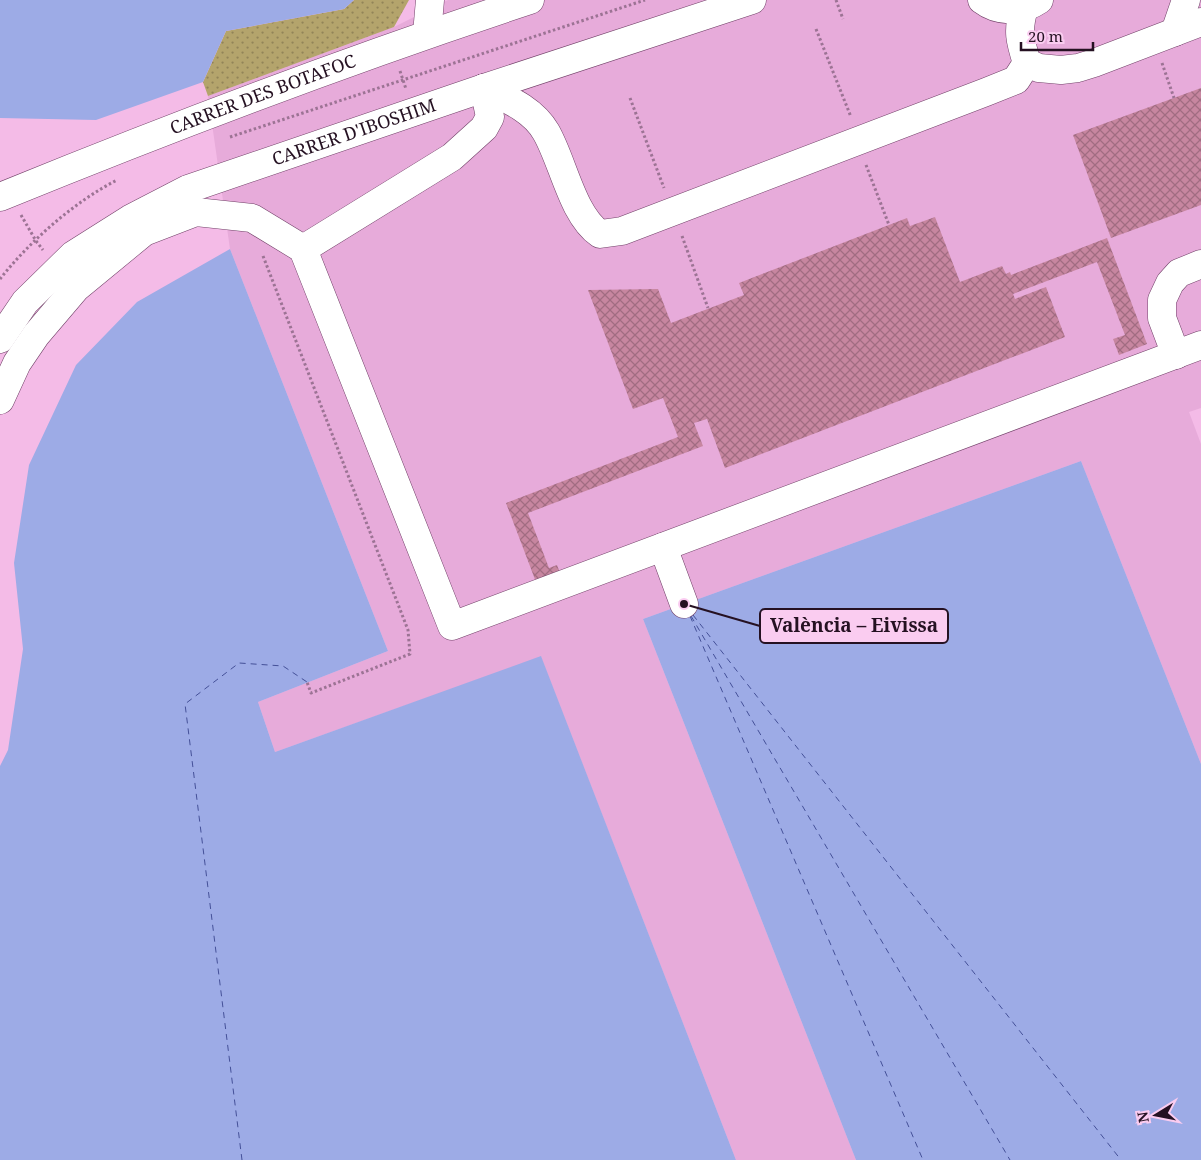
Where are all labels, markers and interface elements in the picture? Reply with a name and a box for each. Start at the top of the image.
scale bar [1021,20,1094,52]
text: 20 m [1028,26,1063,46]
street label: CARRER DES BOTAFOC [166,48,359,139]
street label: CARRER D'IBOSHIM [269,92,439,170]
callout: València – Eivissa [760,609,948,643]
text: València – Eivissa [770,612,938,638]
north arrow [1131,1090,1181,1140]
text: N [1132,1110,1153,1124]

